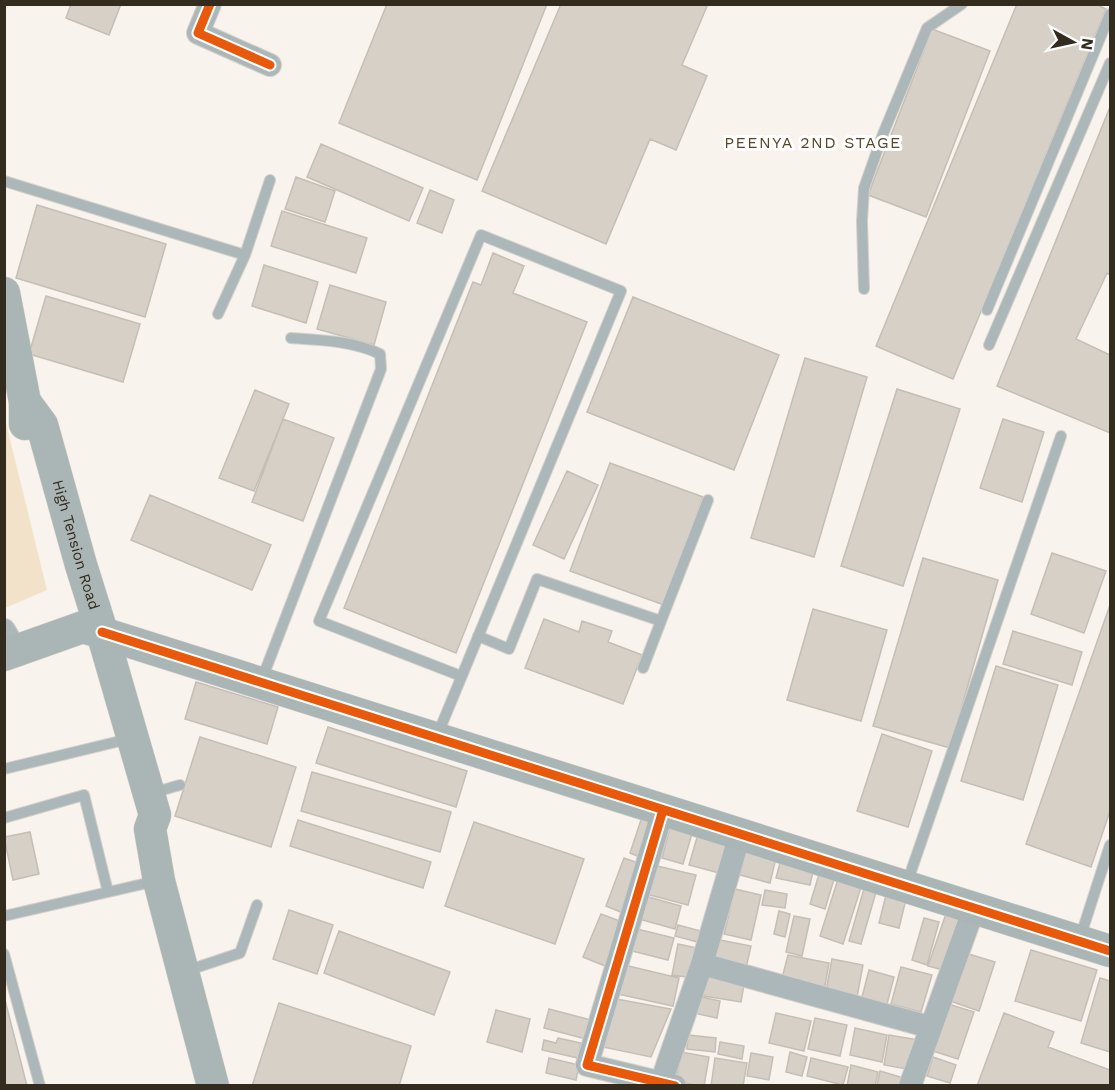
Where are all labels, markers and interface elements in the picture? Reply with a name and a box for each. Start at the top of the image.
north arrow [1043,12,1103,72]
text: N [1077,37,1098,51]
district label: PEENYA 2ND STAGE [724,133,902,152]
street label: High Tension Road [49,478,103,612]

